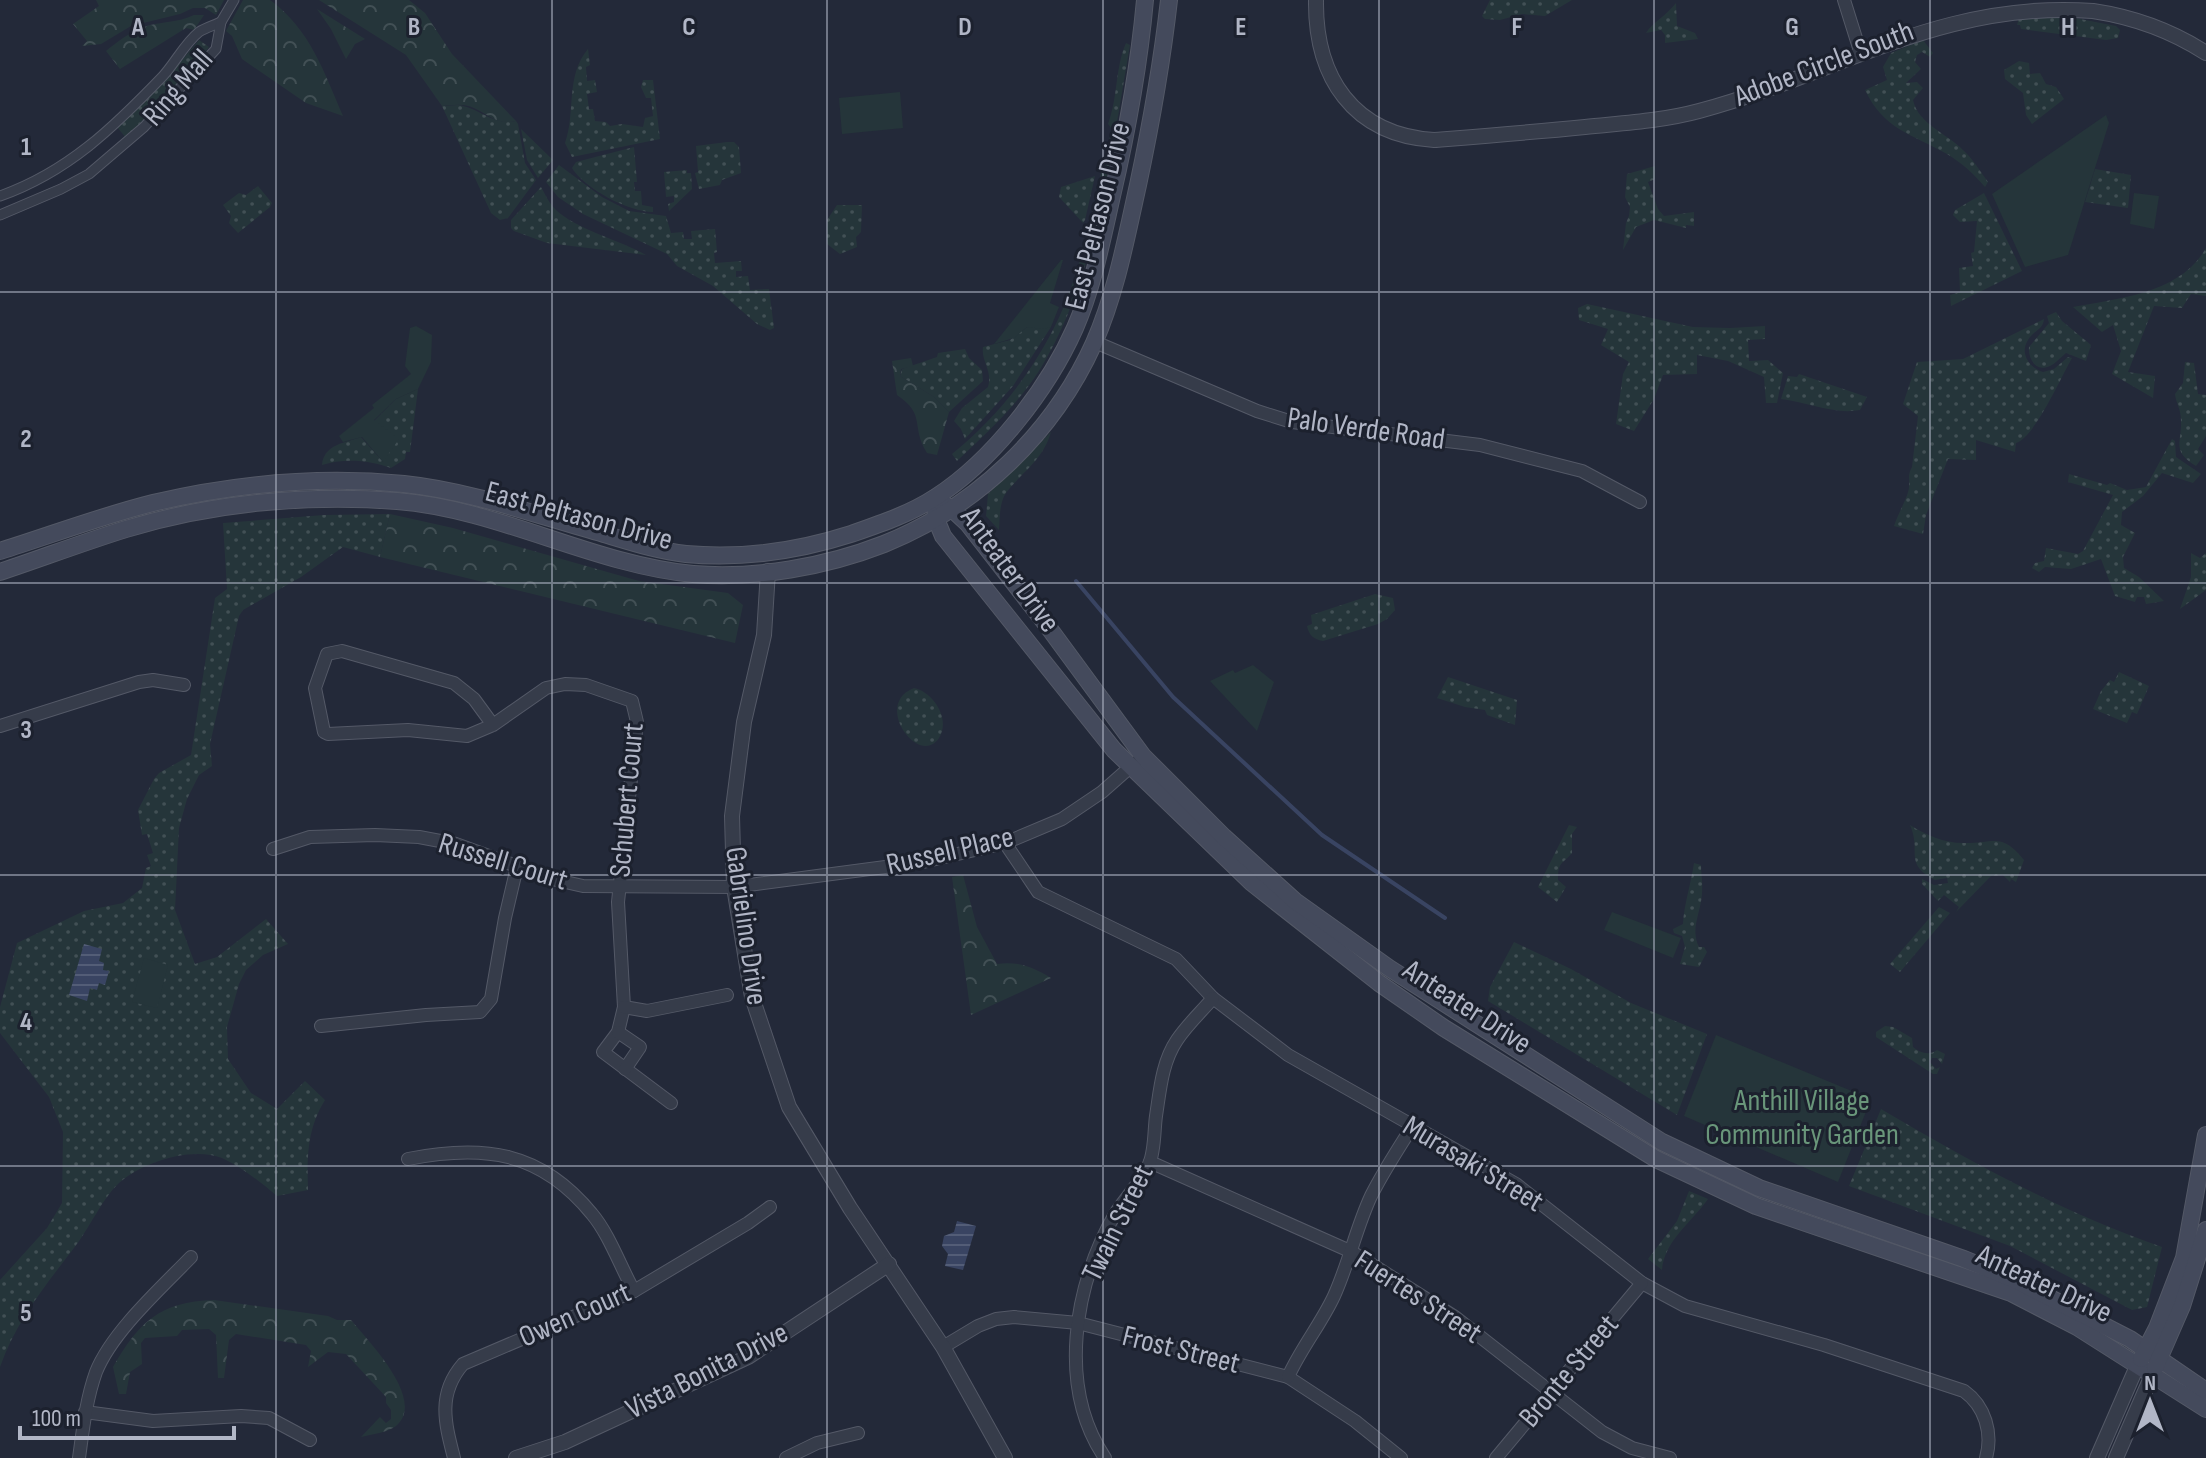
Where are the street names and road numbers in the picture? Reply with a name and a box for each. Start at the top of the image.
street label: Adobe Circle South [1728,13,1919,115]
street label: Ring Mall [135,42,221,134]
street label: East Peltason Drive [1057,118,1139,314]
street label: Palo Verde Road [1285,400,1447,458]
street label: East Peltason Drive [482,474,676,558]
street label: Anteater Drive [952,500,1067,640]
street label: Schubert Court [602,721,652,879]
street label: Russell Place [883,819,1017,883]
street label: Russell Court [434,825,572,899]
street label: Gabrielino Drive [717,845,775,1007]
street label: Anteater Drive [1395,952,1538,1062]
street label: Murasaki Street [1396,1108,1550,1220]
street label: Twain Street [1074,1159,1162,1287]
street label: Anteater Drive [1969,1236,2118,1331]
street label: Fuertes Street [1348,1242,1488,1352]
street label: Owen Court [514,1274,636,1356]
street label: Bronte Street [1511,1307,1627,1435]
street label: Vista Bonita Drive [620,1315,794,1427]
street label: Frost Street [1118,1318,1244,1382]

